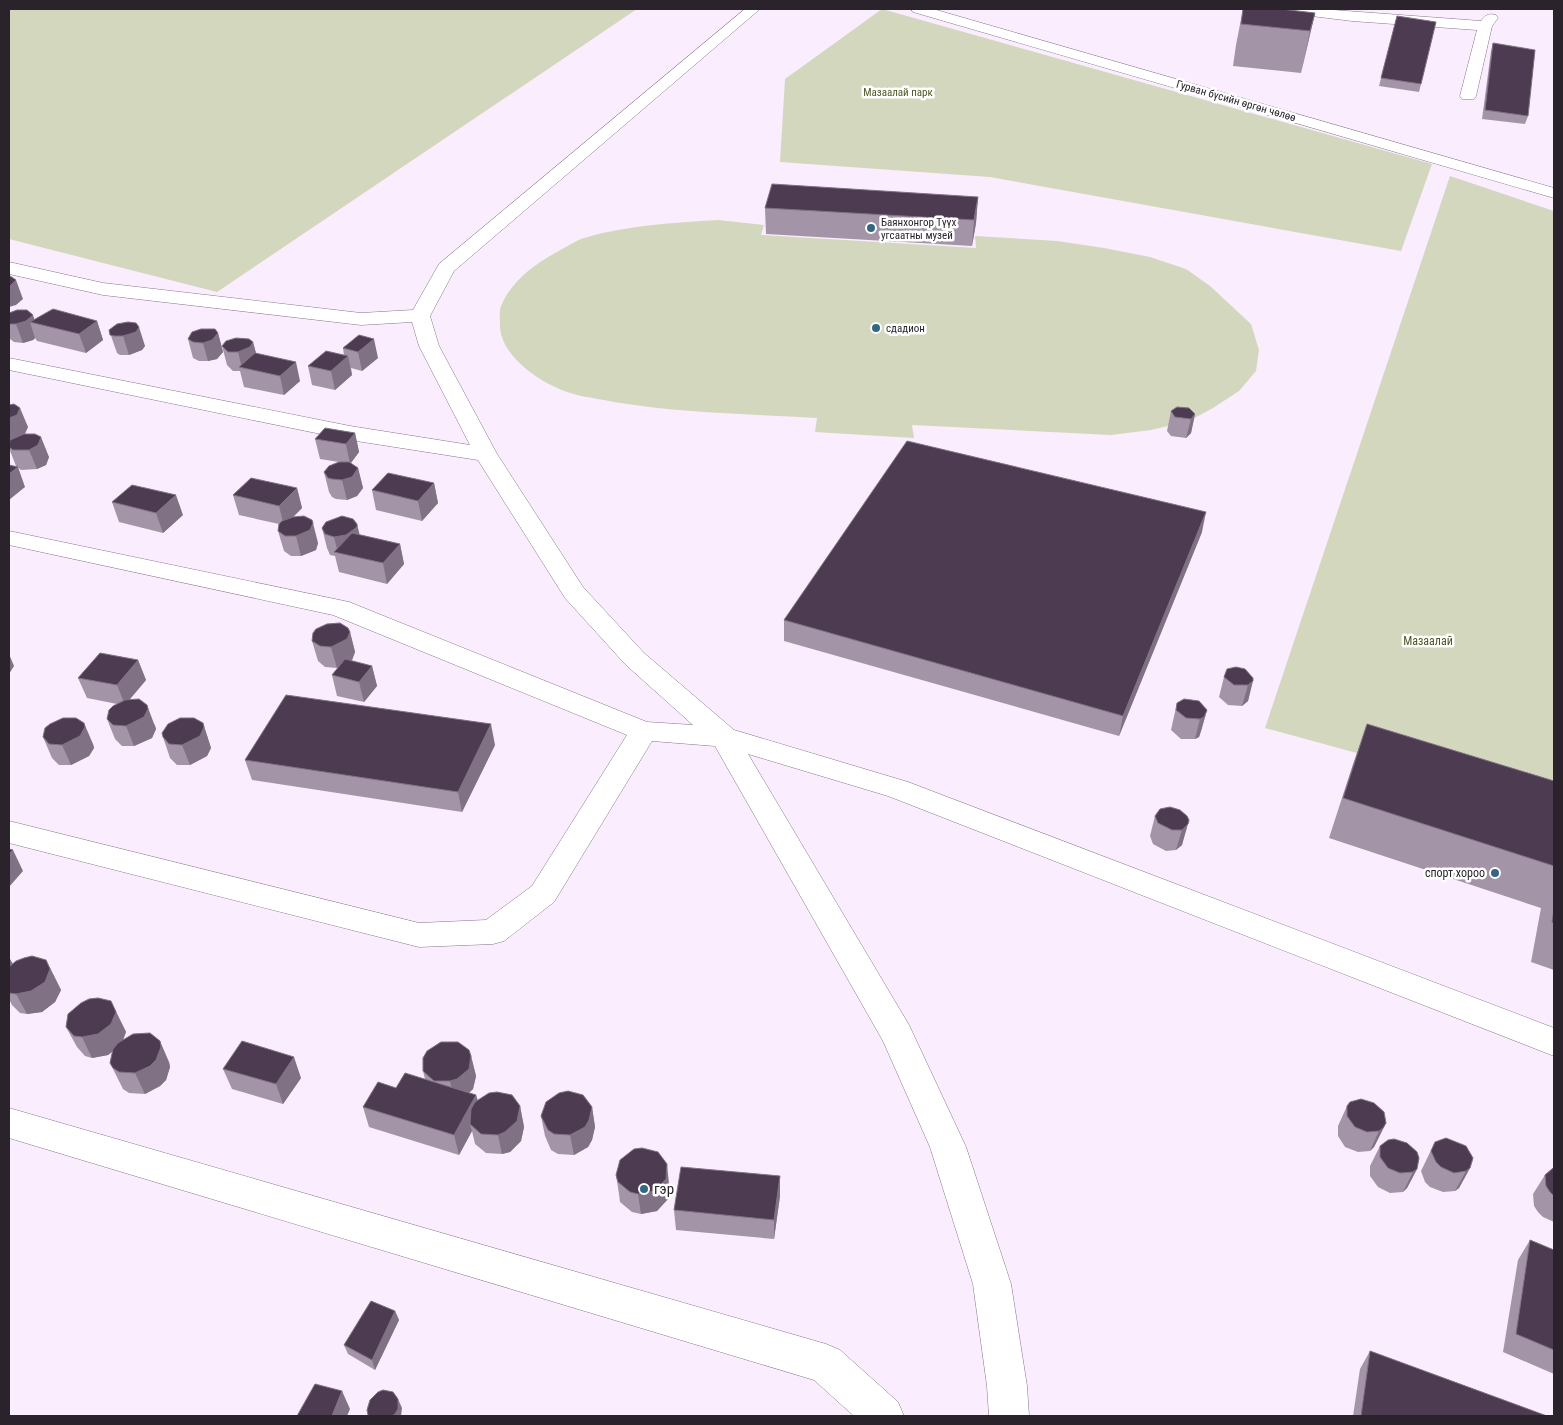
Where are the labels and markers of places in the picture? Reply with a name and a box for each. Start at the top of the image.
place label: Баянхонгор Түүх угсаатны музей [881,216,956,242]
marker: Баянхонгор Түүх угсаатны музей [865,222,877,234]
marker: сдадион [870,322,882,334]
place label: сдадион [886,322,925,335]
place label: спорт хороо [1425,866,1485,880]
marker: спорт хороо [1489,867,1501,879]
place label: гэр [654,1180,674,1198]
marker: гэр [638,1183,650,1195]

